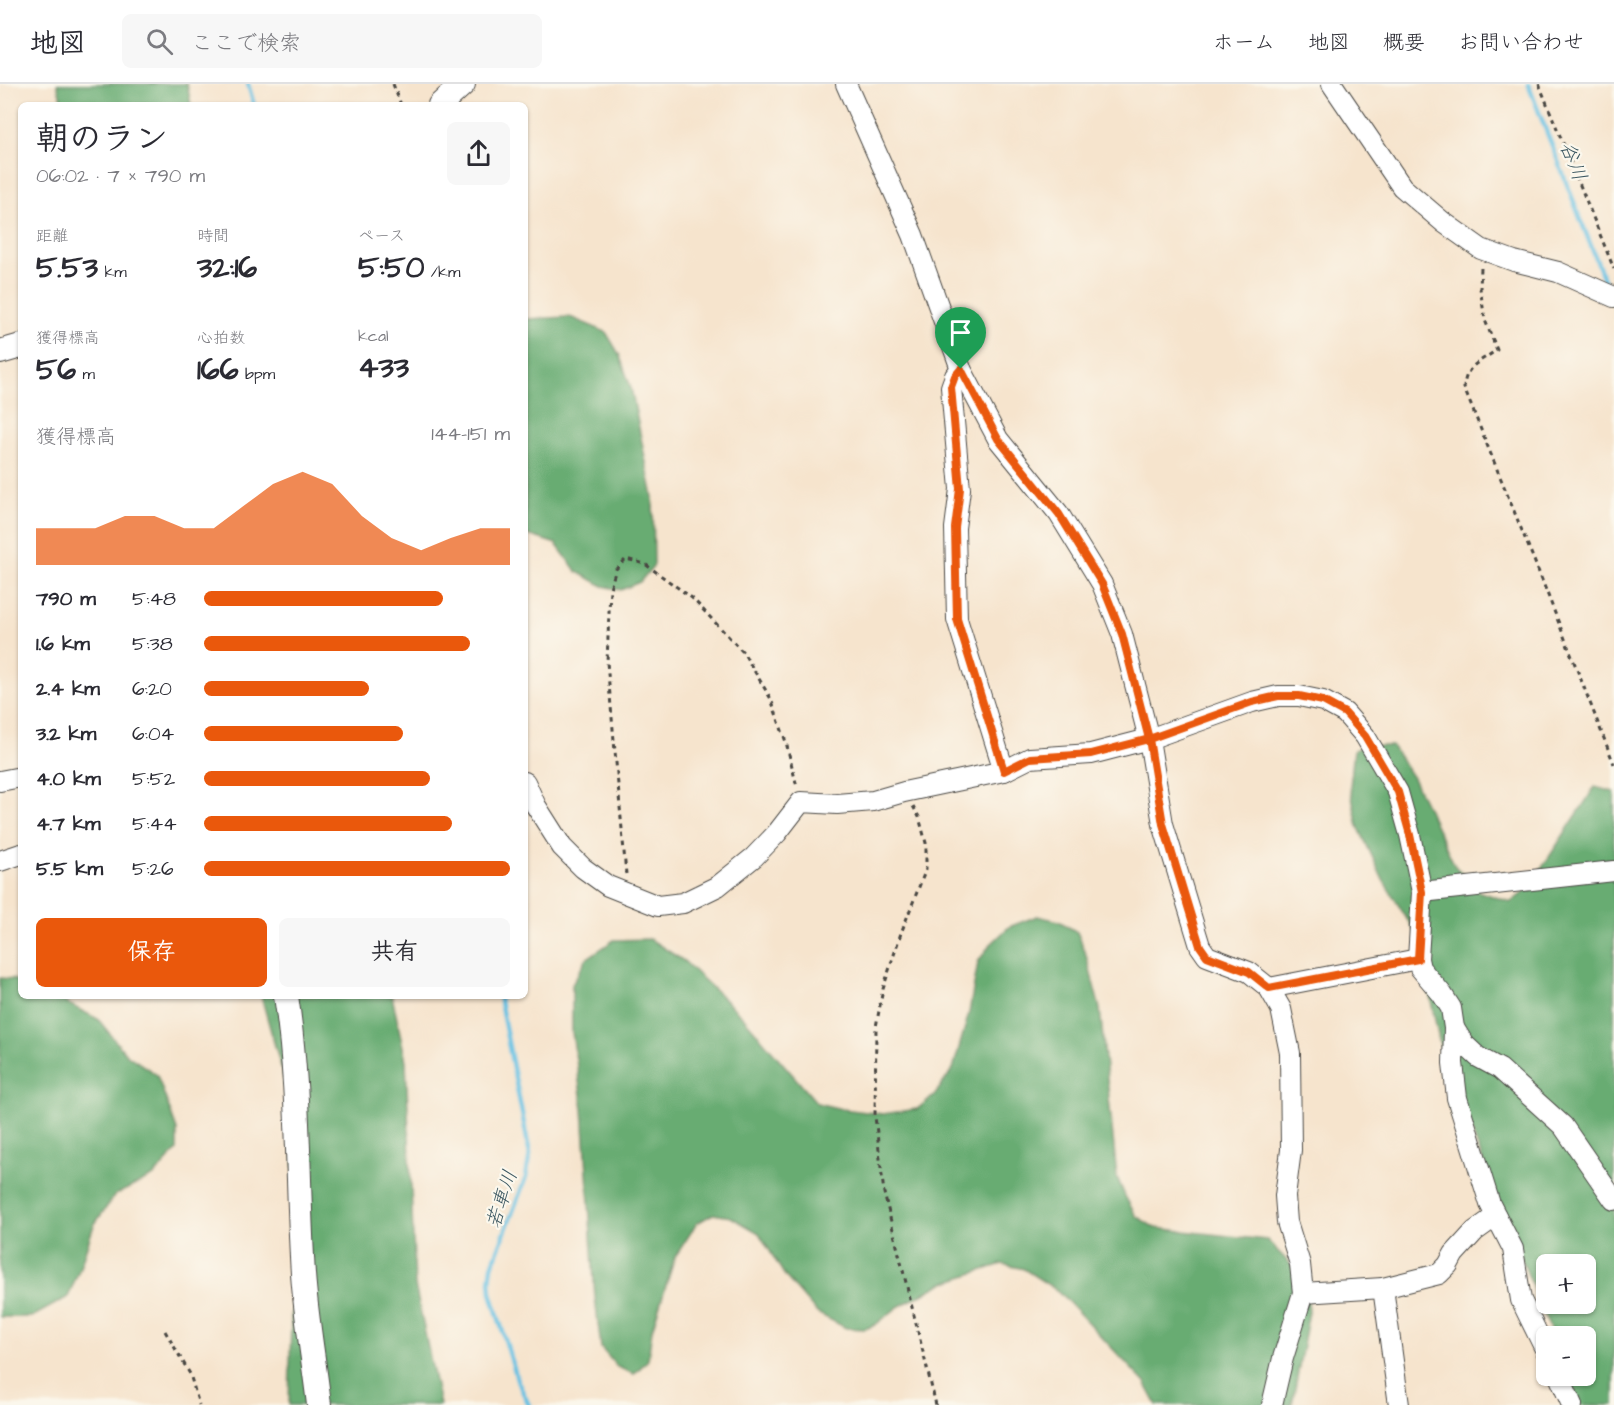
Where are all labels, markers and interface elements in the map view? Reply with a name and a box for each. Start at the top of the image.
search box [122,14,542,68]
text: 地図 [30,24,86,63]
icon: search [143,25,176,58]
text: ここで検索 [191,28,301,59]
text: ホーム [1213,28,1275,57]
text: 地図 [1308,28,1350,57]
text: 概要 [1383,28,1425,57]
text: お問い合わせ [1458,28,1584,57]
text: 朝のラン [36,116,168,162]
button: share [447,122,510,185]
water label: 谷川 [1553,138,1593,185]
text: 06:02 · 7 × 790 m [36,162,205,190]
text: 距離 [36,225,68,247]
text: 時間 [197,225,229,247]
text: ペース [358,225,405,247]
text: 5.53 [36,247,98,289]
text: 32:16 [197,247,257,289]
text: 5:50 [358,247,424,289]
text: km [98,261,127,283]
text: /km [424,261,460,283]
pin [935,307,986,369]
icon: arrive [944,316,977,349]
text: kcal [358,325,389,347]
text: 獲得標高 [36,327,100,349]
text: 心拍数 [197,327,245,349]
text: 433 [358,347,409,389]
text: 56 [36,349,76,391]
text: 166 [197,349,238,391]
text: m [76,363,95,385]
text: bpm [238,363,275,385]
text: 144–151 m [431,420,510,448]
text: 獲得標高 [36,423,116,451]
text: 790 m [36,585,96,613]
text: 5:48 [132,585,176,613]
text: 1.6 km [36,630,90,658]
text: 5:38 [132,630,173,658]
text: 2.4 km [36,675,100,703]
text: 6:20 [132,675,172,703]
text: 3.2 km [36,720,96,748]
text: 6:04 [132,720,174,748]
text: 4.0 km [36,765,101,793]
text: 5:52 [132,765,175,793]
text: 4.7 km [36,810,101,838]
text: 5:44 [132,810,177,838]
text: 5.5 km [36,855,103,883]
text: 5:26 [132,855,173,883]
button: 保存 [36,918,267,987]
button: 共有 [279,918,510,987]
water label: 若車川 [479,1166,525,1232]
map controls [1536,1254,1596,1386]
button: + [1536,1254,1596,1314]
button: − [1536,1326,1596,1386]

